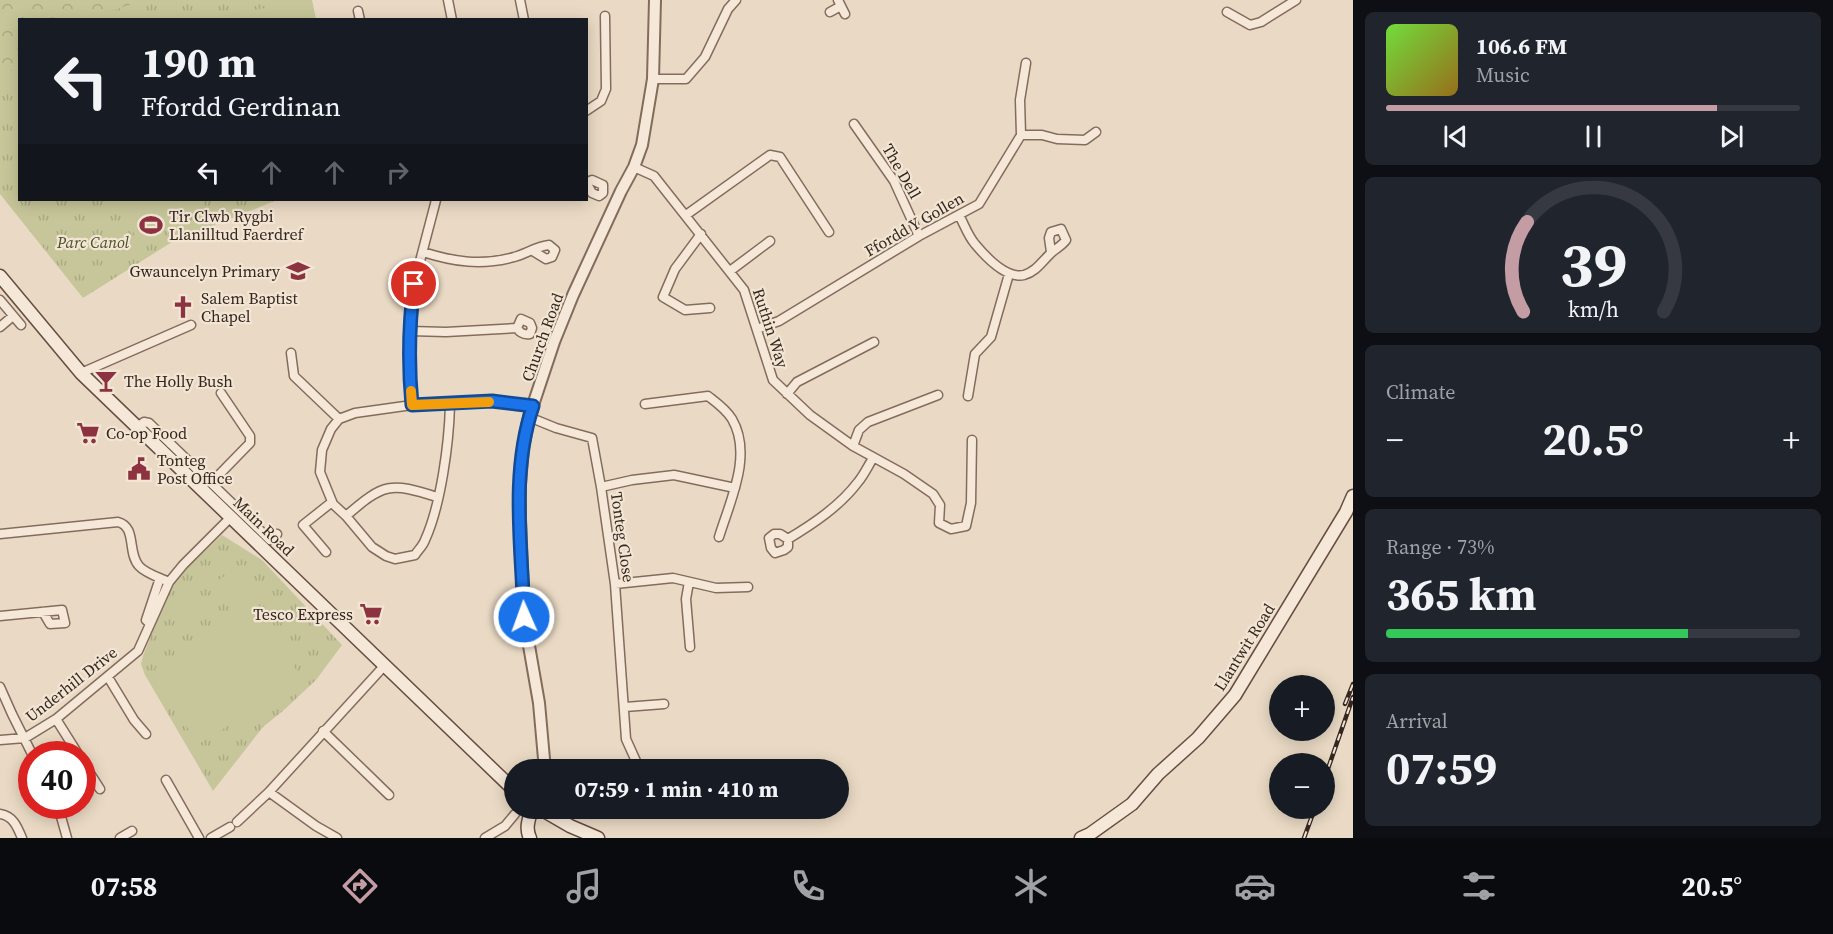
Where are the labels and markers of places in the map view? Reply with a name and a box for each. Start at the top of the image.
place label: Tir Clwb Rygbi Llanilltud Faerdref [169,205,305,245]
sports icon: Tir Clwb Rygbi Llanilltud Faerdref [138,212,164,238]
school or university icon: Gwauncelyn Primary [285,258,311,284]
pin [388,258,439,309]
place label: Gwauncelyn Primary [130,260,281,282]
place label: Salem Baptist Chapel [201,287,298,327]
church icon: Salem Baptist Chapel [170,294,196,320]
bar icon: The Holly Bush [93,368,119,394]
place label: The Holly Bush [124,370,233,392]
supermarket icon: Co-op Food [75,420,101,446]
place label: Co-op Food [106,422,187,444]
place label: Tonteg Post Office [157,449,233,489]
public building icon: Tonteg Post Office [126,456,152,482]
supermarket icon: Tesco Express [358,601,384,627]
place label: Tesco Express [253,603,353,625]

